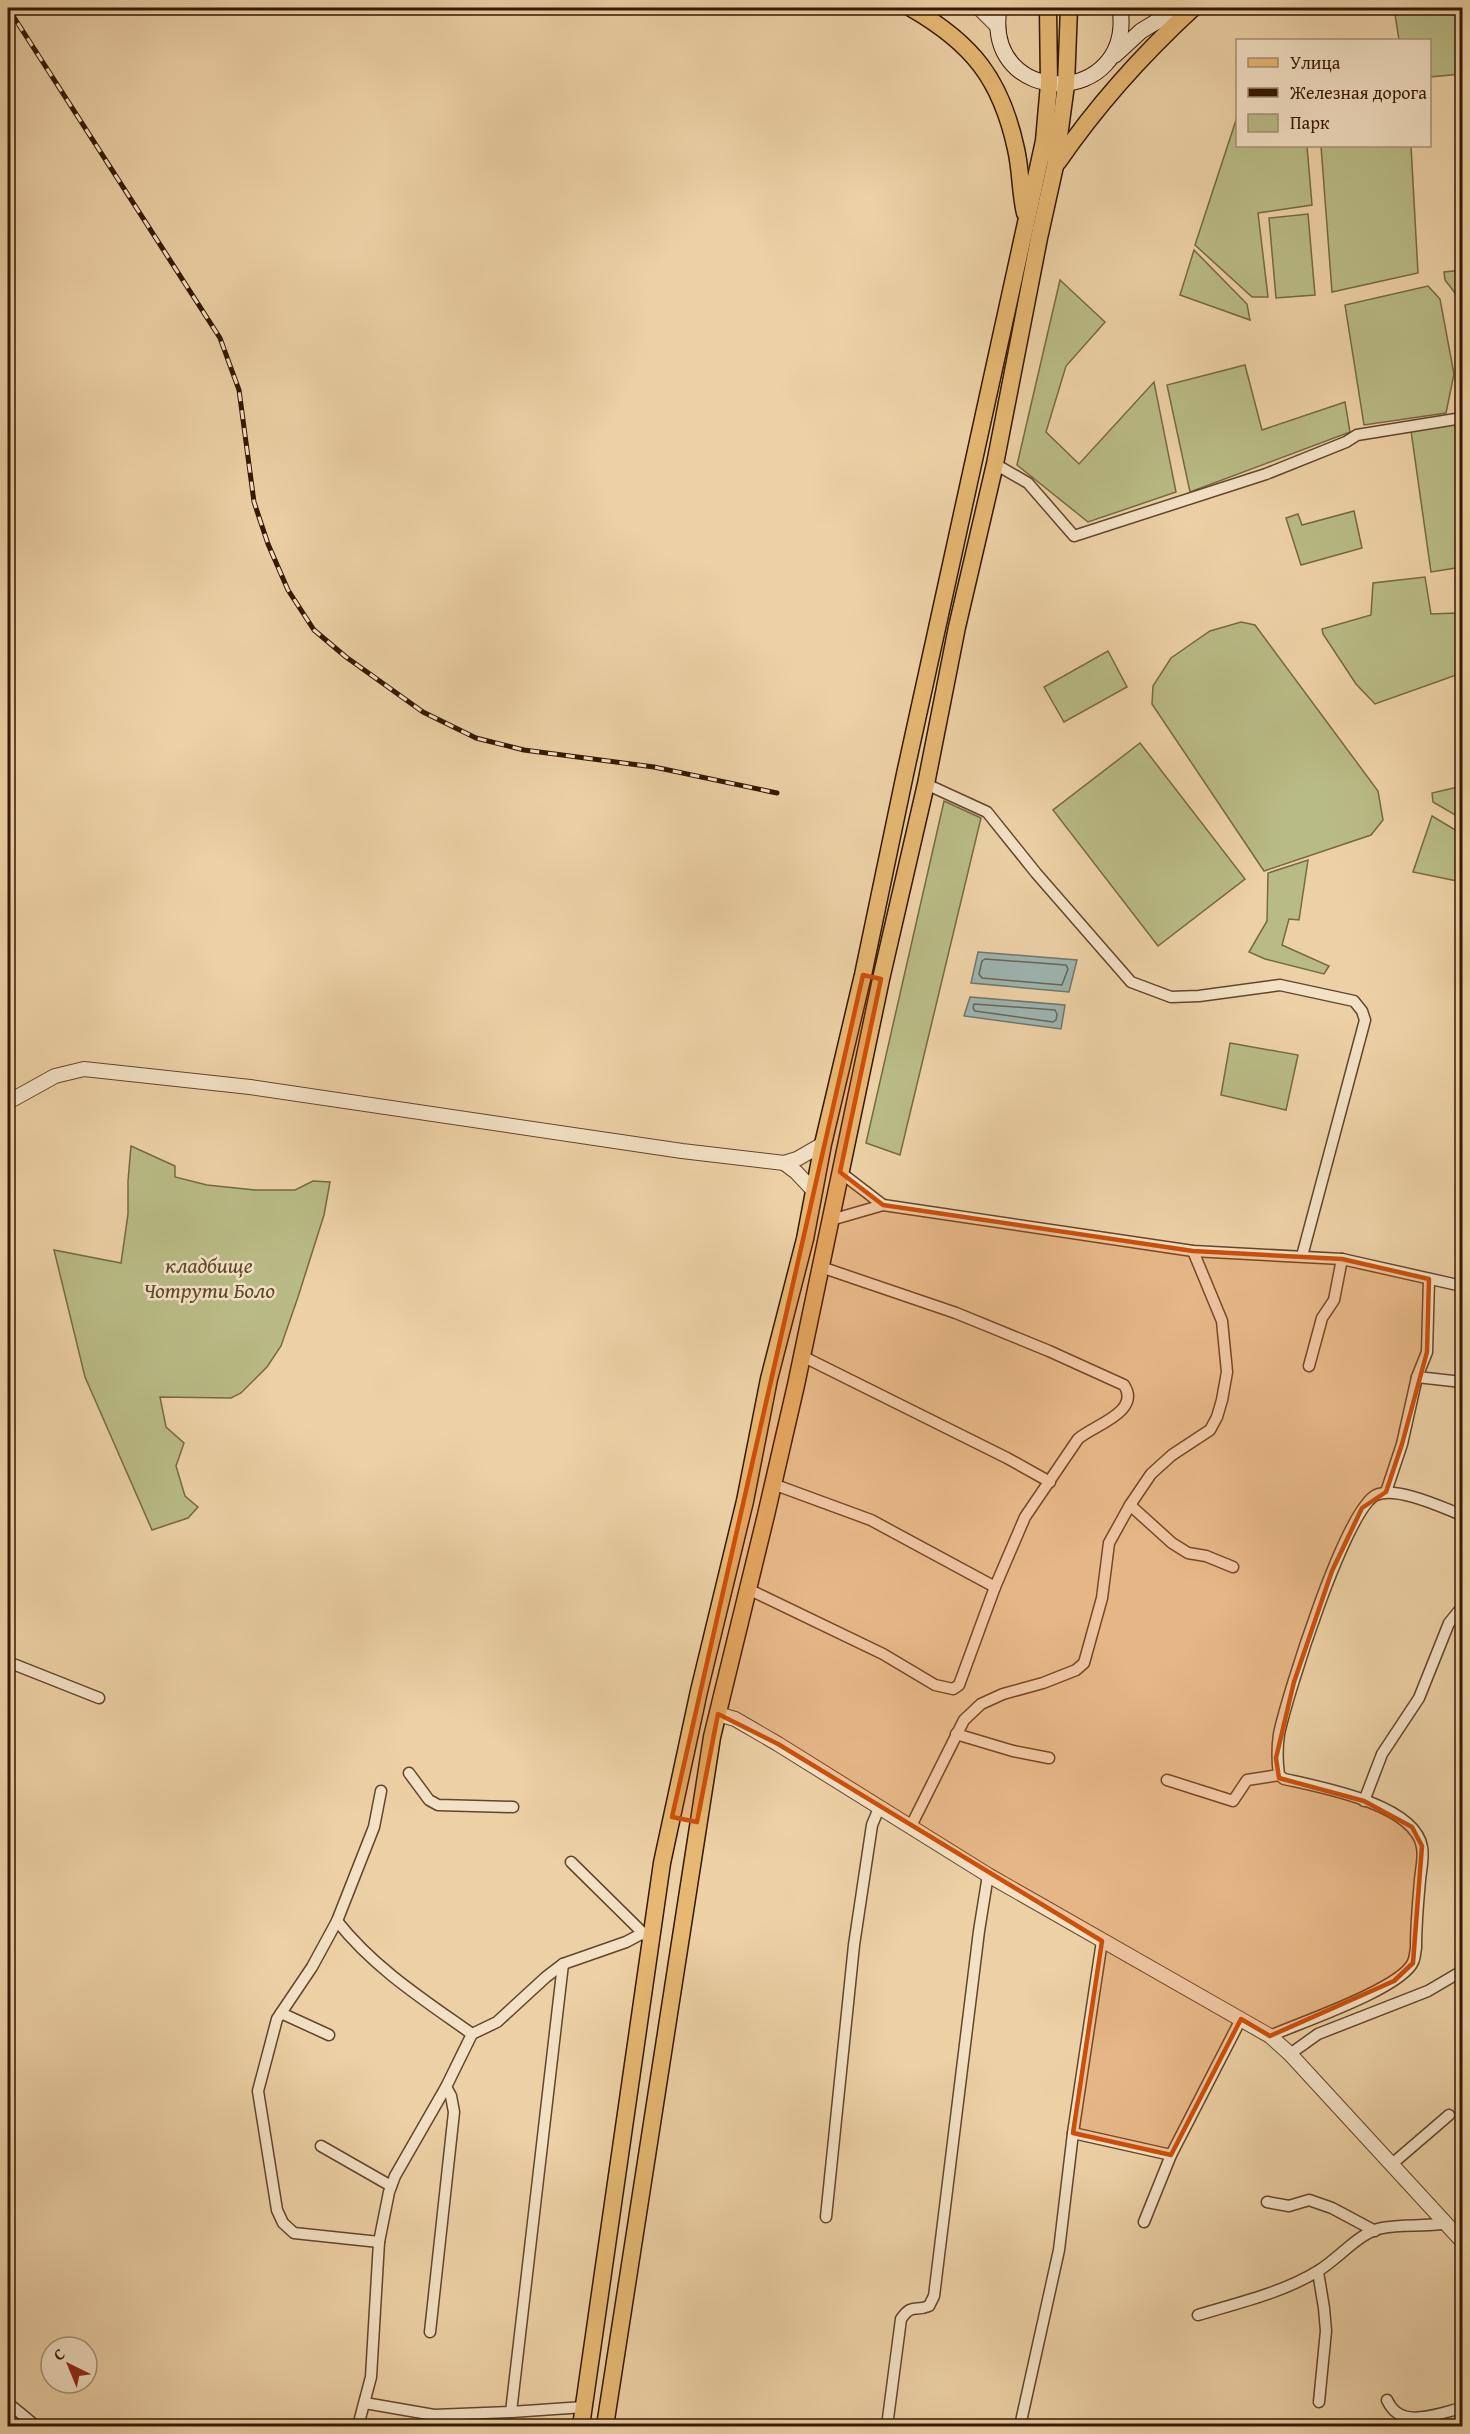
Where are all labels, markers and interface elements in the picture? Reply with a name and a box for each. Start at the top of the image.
legend [1236,39,1431,147]
text: Улица [1290,49,1341,76]
text: Железная дорога [1289,79,1427,106]
text: Парк [1290,109,1330,136]
park label: кладбище Чотрути Боло [143,1249,275,1306]
north arrow [39,2335,99,2395]
text: С [47,2342,70,2366]

